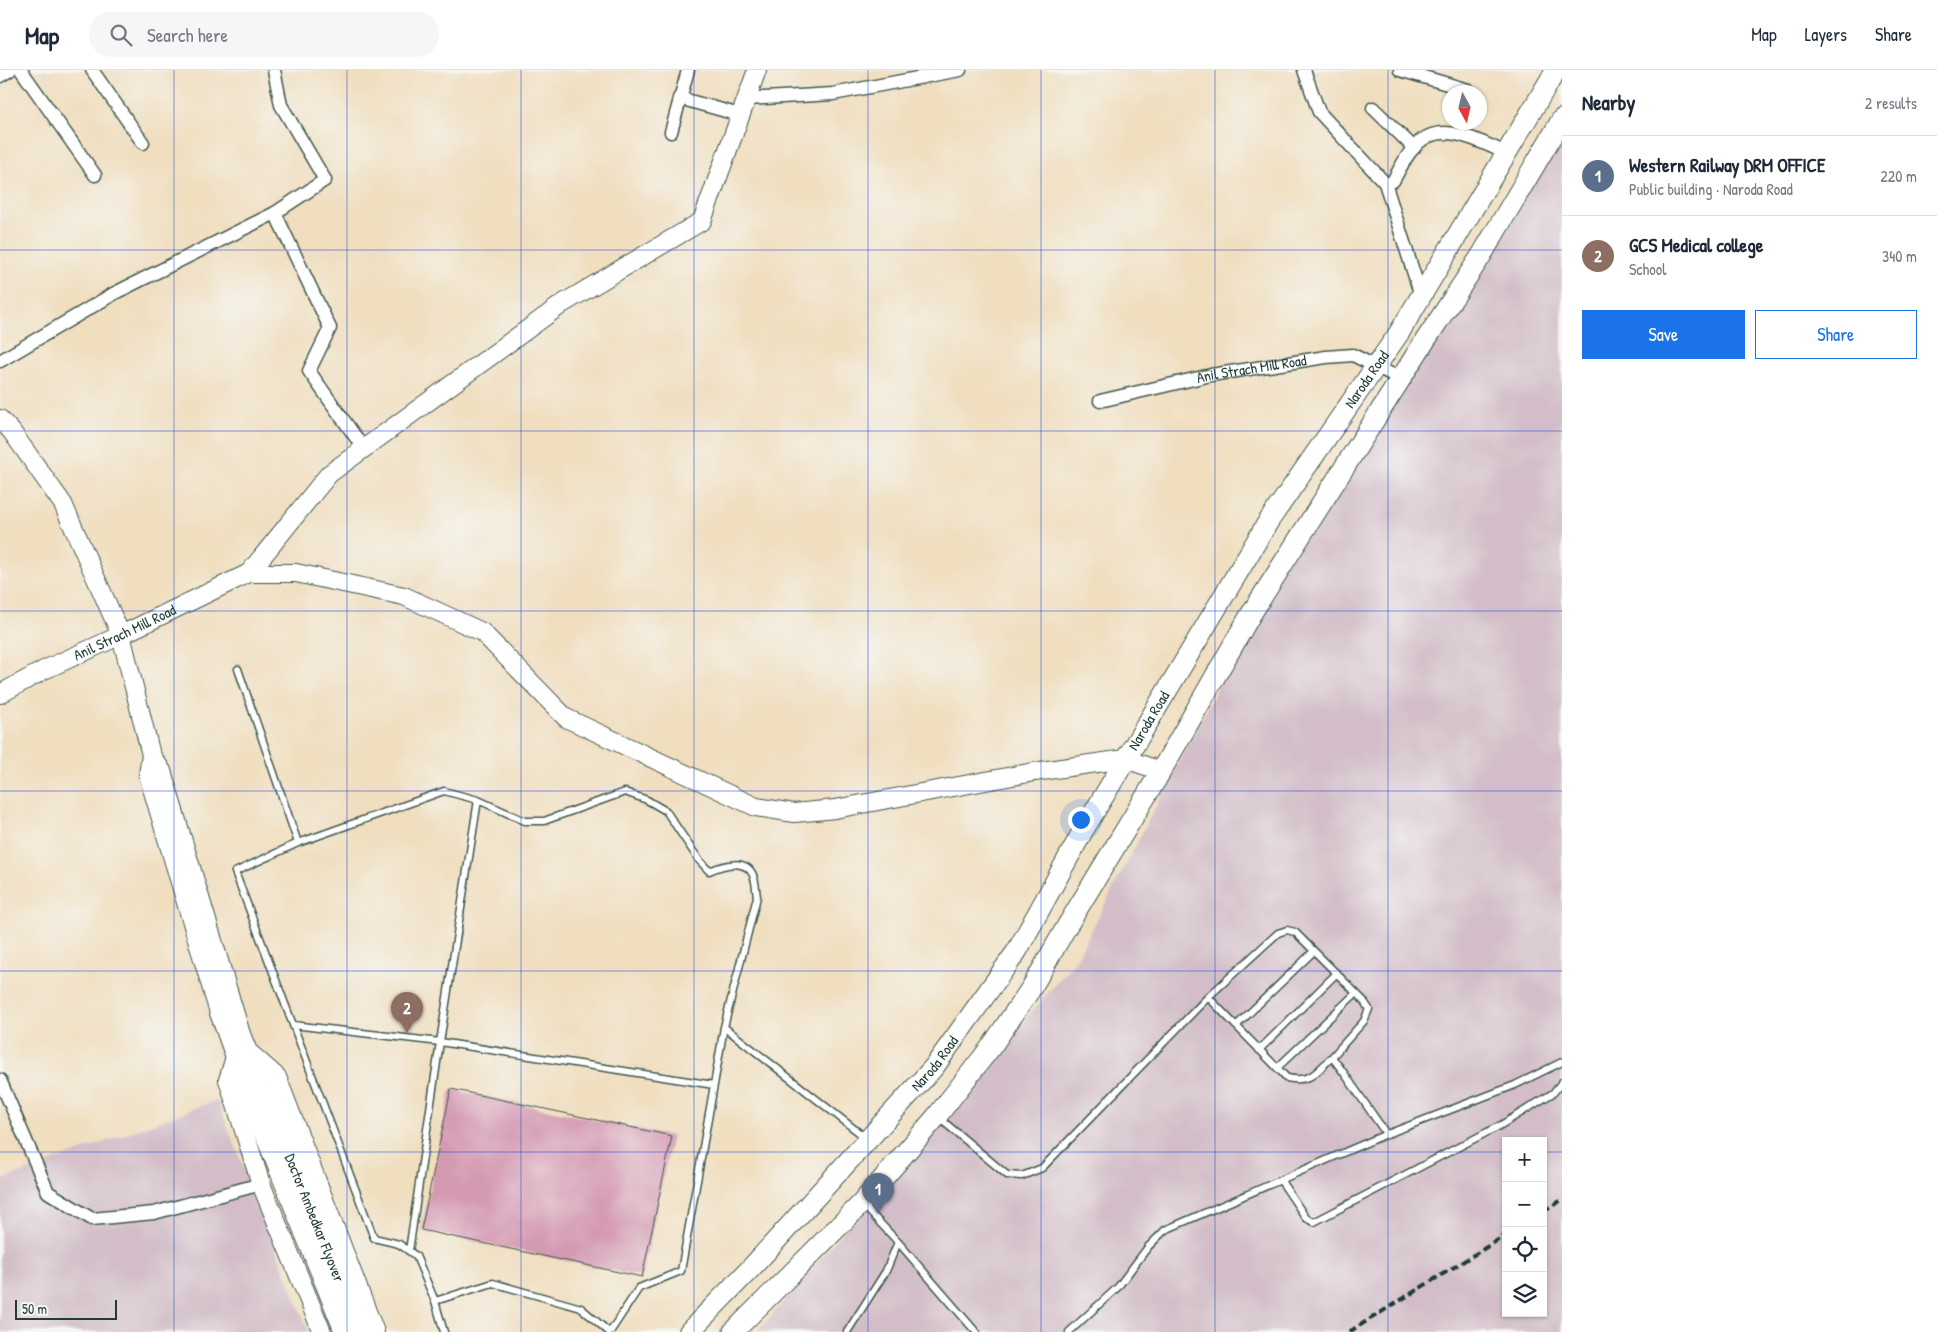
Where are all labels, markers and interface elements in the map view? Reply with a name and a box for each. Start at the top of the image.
search box [89,12,439,57]
text: Map [25,19,59,51]
icon: search [107,21,135,49]
text: Search here [147,22,228,48]
text: Map [1751,22,1777,47]
text: Layers [1805,22,1847,47]
text: Share [1875,22,1912,47]
north arrow [1442,85,1487,130]
text: Nearby [1582,88,1635,117]
text: 2 results [1865,92,1917,114]
text: Western Railway DRM OFFICE [1629,152,1825,178]
text: 1 [1595,165,1601,187]
text: 220 m [1880,165,1917,187]
text: Public building · Naroda Road [1629,178,1793,200]
text: GCS Medical college [1629,232,1763,258]
text: 2 [1594,245,1602,267]
text: 340 m [1882,245,1917,267]
text: School [1629,258,1666,280]
button: Save [1582,310,1745,359]
button: Share [1755,310,1917,359]
street label: Naroda Road [1339,346,1394,412]
street label: Anil Strach Mill Road [1194,349,1308,388]
street label: Anil Strach Mill Road [70,599,179,665]
street label: Naroda Road [1123,687,1174,754]
your location [1068,807,1094,833]
pin: 2 [391,992,423,1033]
street label: Naroda Road [906,1031,963,1096]
map controls [1502,1137,1547,1317]
button: + [1502,1137,1547,1182]
street label: Doctor Ambedkar Flyover [280,1151,350,1285]
pin: 1 [862,1173,894,1214]
button: − [1502,1182,1547,1227]
button: locate [1502,1227,1547,1272]
button: layers [1502,1272,1547,1317]
scale bar [15,1297,118,1320]
text: 50 m [22,1299,47,1318]

